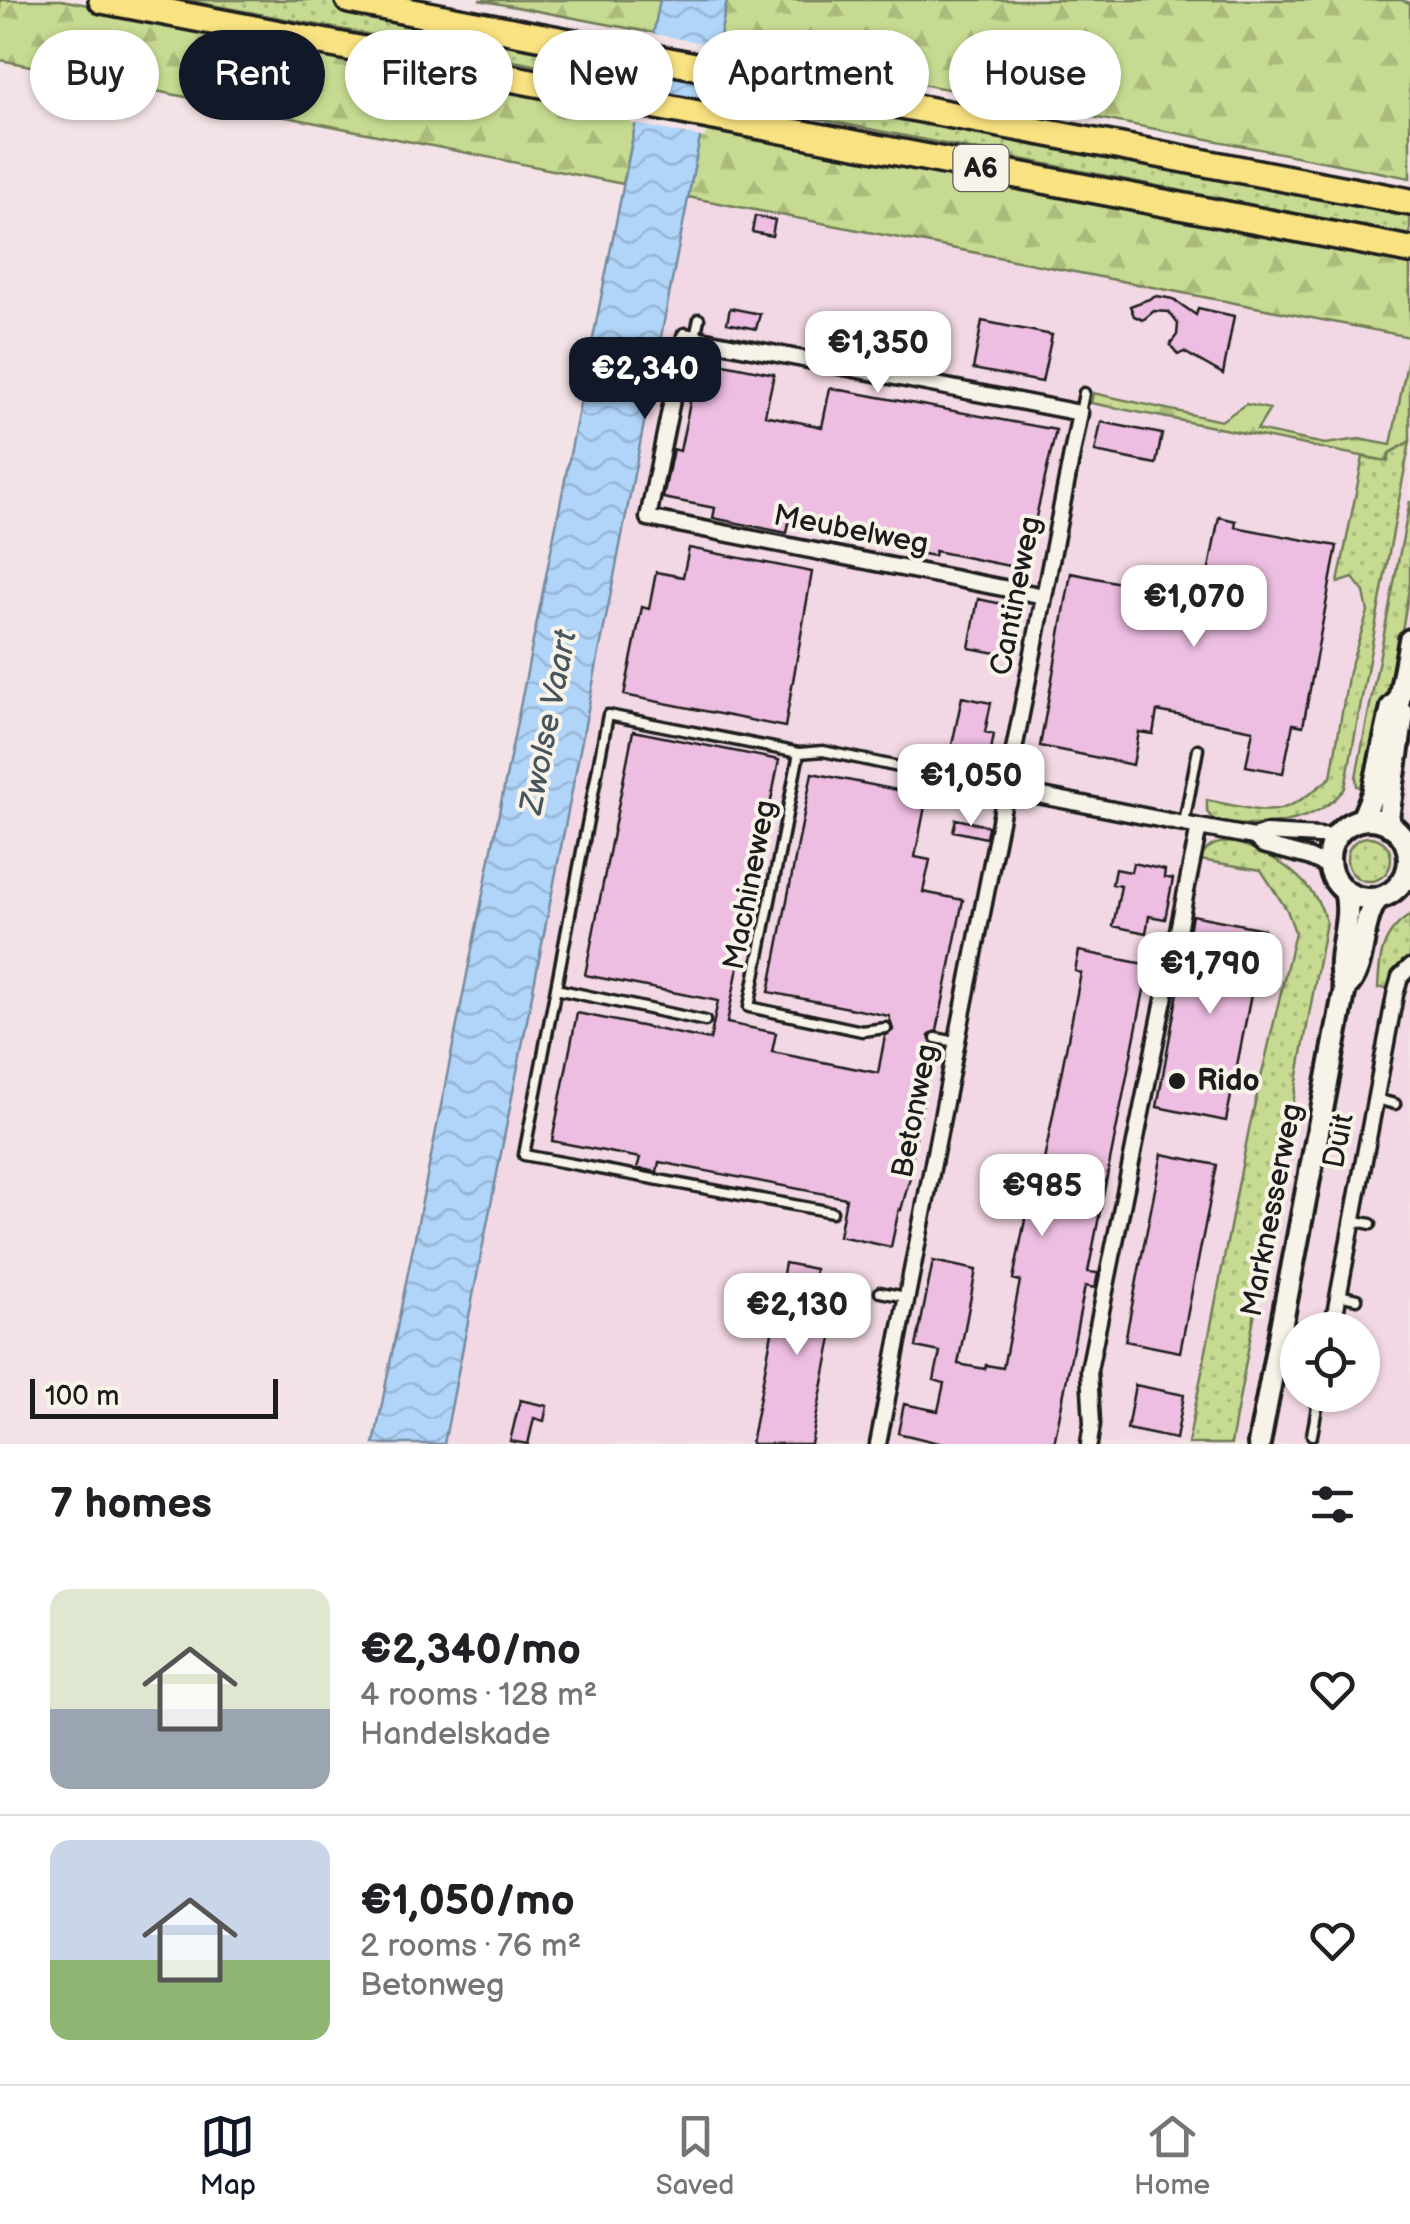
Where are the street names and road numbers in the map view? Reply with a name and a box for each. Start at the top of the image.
road number: A6 [954,145,1008,191]
street label: Meubelweg [771,497,931,563]
street label: Cantineweg [983,513,1049,679]
street label: Machineweg [716,797,784,973]
street label: Betonweg [884,1041,946,1181]
street label: Marknesserweg [1234,1100,1310,1320]
street label: Duit [1316,1111,1362,1171]

